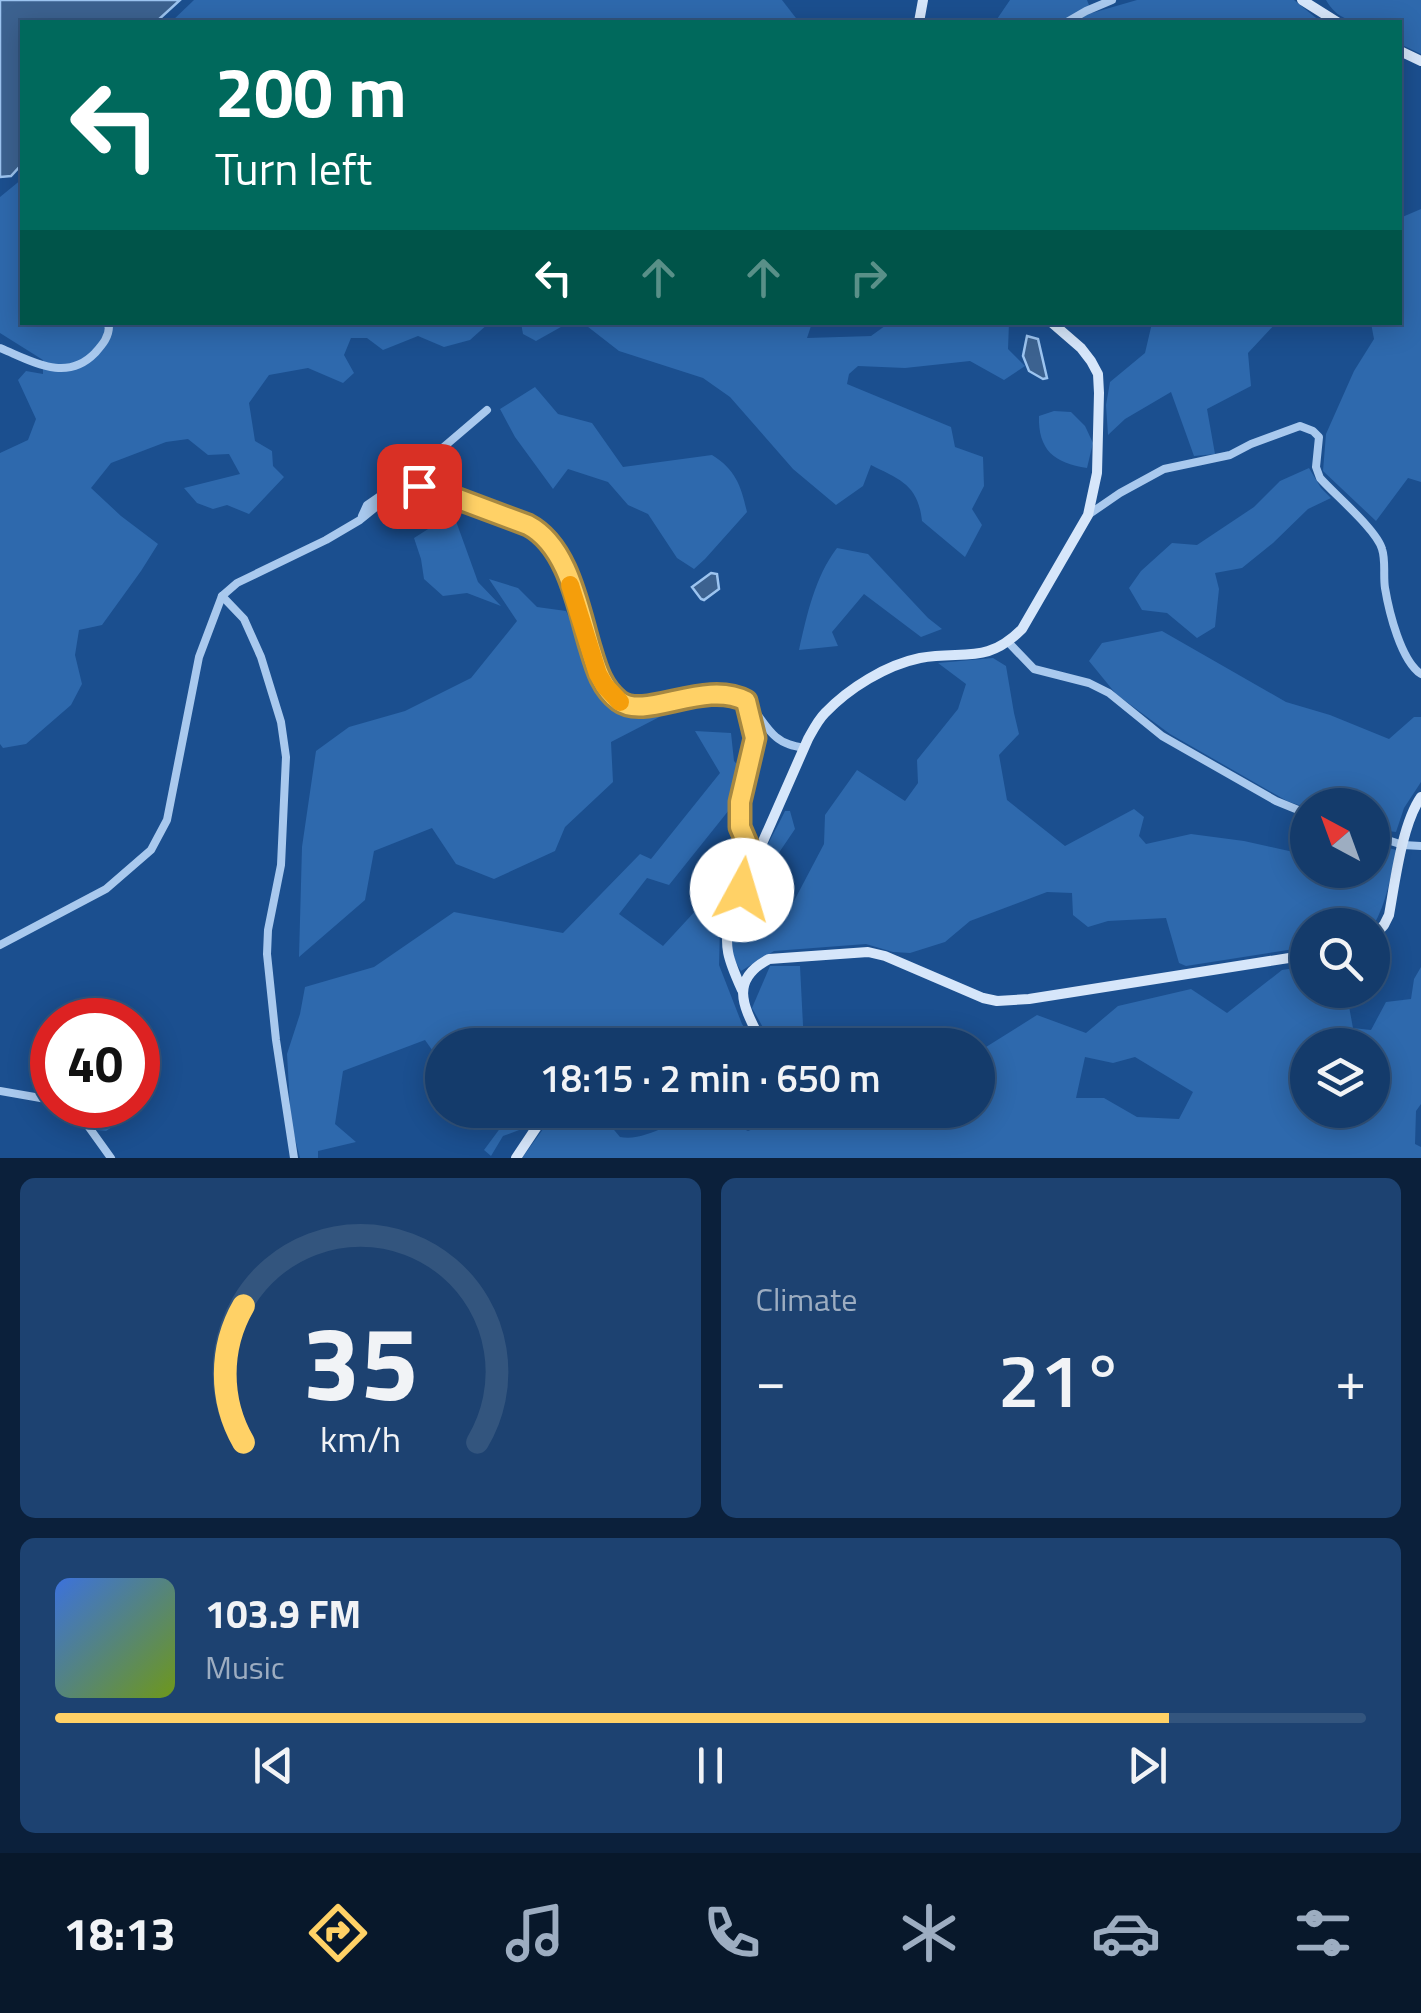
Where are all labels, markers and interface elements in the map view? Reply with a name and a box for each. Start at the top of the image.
text: 200 m [215,38,407,144]
icon: left [50,60,180,190]
text: Turn left [215,134,372,202]
icon: left [526,250,581,305]
icon: ahead [631,250,686,305]
icon: ahead [736,250,791,305]
icon: right [841,250,896,305]
pin [377,444,462,529]
icon: arrive [392,459,447,514]
north arrow [1290,788,1390,888]
map controls [1290,788,1390,1128]
position arrow [690,838,794,942]
button: search [1290,908,1390,1008]
speed limit sign: 40 [30,998,160,1128]
button: layers [1290,1028,1390,1128]
text: 18:15 · 2 min · 650 m [539,1049,881,1107]
text: Climate [756,1275,857,1323]
text: 35 [302,1282,418,1440]
text: 21° [998,1322,1124,1436]
text: − [756,1338,786,1421]
text: + [1335,1338,1366,1421]
text: km/h [320,1411,401,1466]
text: 103.9 FM [205,1585,361,1643]
text: Music [205,1643,285,1691]
icon: previous [246,1738,301,1793]
icon: pause [683,1738,738,1793]
icon: next [1120,1738,1175,1793]
icon: directions [303,1898,373,1968]
icon: music [500,1898,570,1968]
icon: phone [697,1898,767,1968]
icon: climate [894,1898,964,1968]
icon: car [1091,1898,1161,1968]
icon: filters [1288,1898,1358,1968]
text: 18:13 [63,1899,176,1967]

